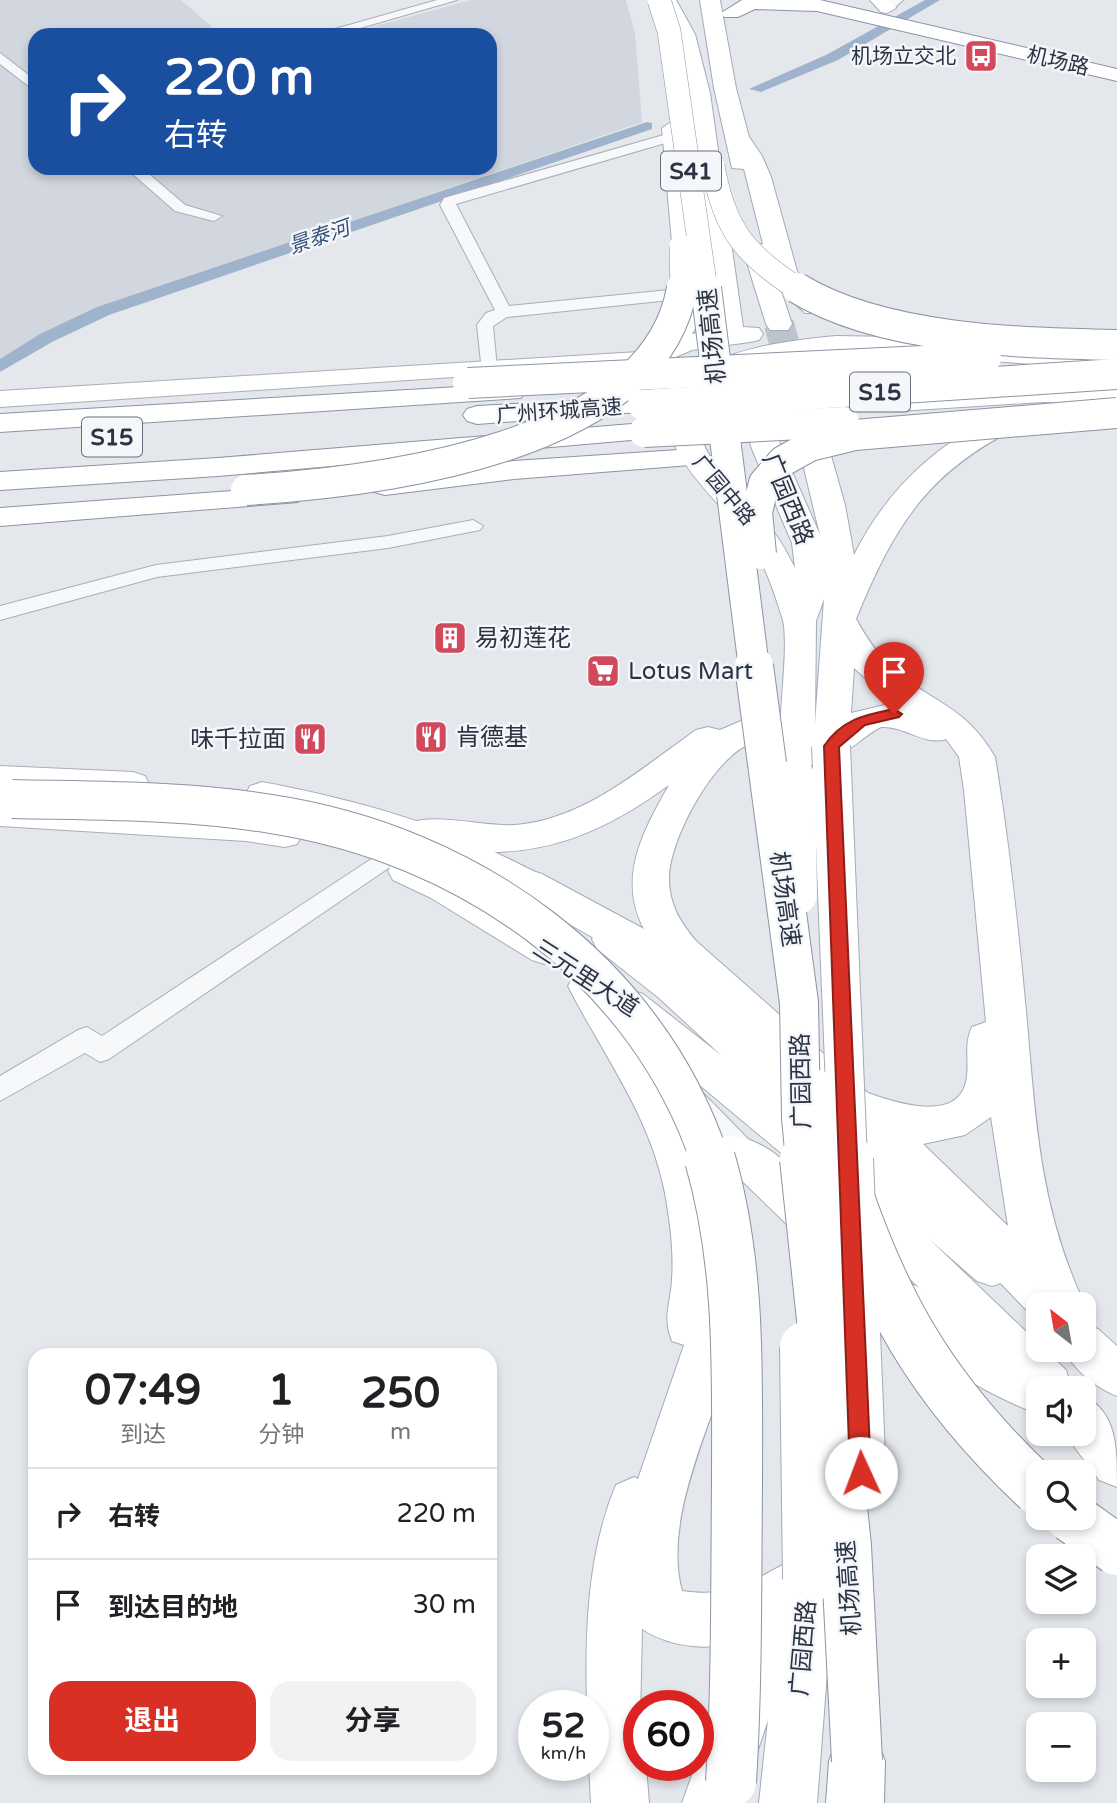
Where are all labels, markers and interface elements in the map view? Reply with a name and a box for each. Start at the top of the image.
bus stop icon: 机场立交北 [962,37,1000,75]
street label: 机场路 [1024,42,1091,81]
place label: 机场立交北 [851,44,956,69]
text: 220 m [164,49,314,108]
icon: right [49,56,140,147]
text: 右转 [164,117,228,155]
road number: S41 [661,152,721,190]
water label: 景泰河 [285,214,357,260]
street label: 机场高速 [693,287,732,385]
road number: S15 [850,372,910,412]
street label: 广州环城高速 [495,395,623,428]
road number: S15 [82,418,142,457]
street label: 广园西路 [756,449,819,549]
street label: 广园中路 [687,450,760,531]
building icon: 易初莲花 [431,619,469,657]
place label: 易初莲花 [475,624,571,653]
pin [864,642,924,714]
supermarket icon: Lotus Mart [584,652,622,690]
icon: arrive [875,653,913,691]
place label: Lotus Mart [628,657,753,686]
restaurant icon: 肯德基 [412,718,450,756]
restaurant icon: 味千拉面 [291,720,329,758]
place label: 肯德基 [456,723,528,752]
place label: 味千拉面 [190,725,286,754]
street label: 机场高速 [763,850,806,949]
street label: 三元里大道 [528,934,644,1023]
street label: 广园西路 [786,1033,817,1129]
north arrow [1026,1292,1096,1362]
map controls [1026,1292,1096,1782]
text: 07:49 [85,1365,201,1416]
text: 1 [268,1365,294,1416]
text: 250 [361,1368,440,1419]
button: sound [1026,1376,1096,1446]
text: m [390,1418,411,1446]
text: 到达 [120,1421,166,1449]
text: 分钟 [258,1421,304,1449]
position arrow [824,1436,898,1510]
button: search [1026,1460,1096,1530]
icon: right [49,1495,87,1533]
text: 220 m [396,1498,476,1529]
text: 右转 [108,1501,160,1532]
street label: 机场高速 [832,1539,867,1637]
button: layers [1026,1544,1096,1614]
icon: arrive [49,1586,87,1624]
text: 30 m [413,1589,476,1620]
text: 到达目的地 [108,1592,238,1623]
street label: 广园西路 [785,1599,822,1697]
button: + [1026,1628,1096,1698]
button: 退出 [49,1681,256,1761]
button: 分享 [270,1681,476,1761]
speed limit sign: 60 [623,1690,714,1781]
text: 52 [542,1705,585,1747]
button: − [1026,1712,1096,1782]
text: km/h [541,1742,586,1764]

